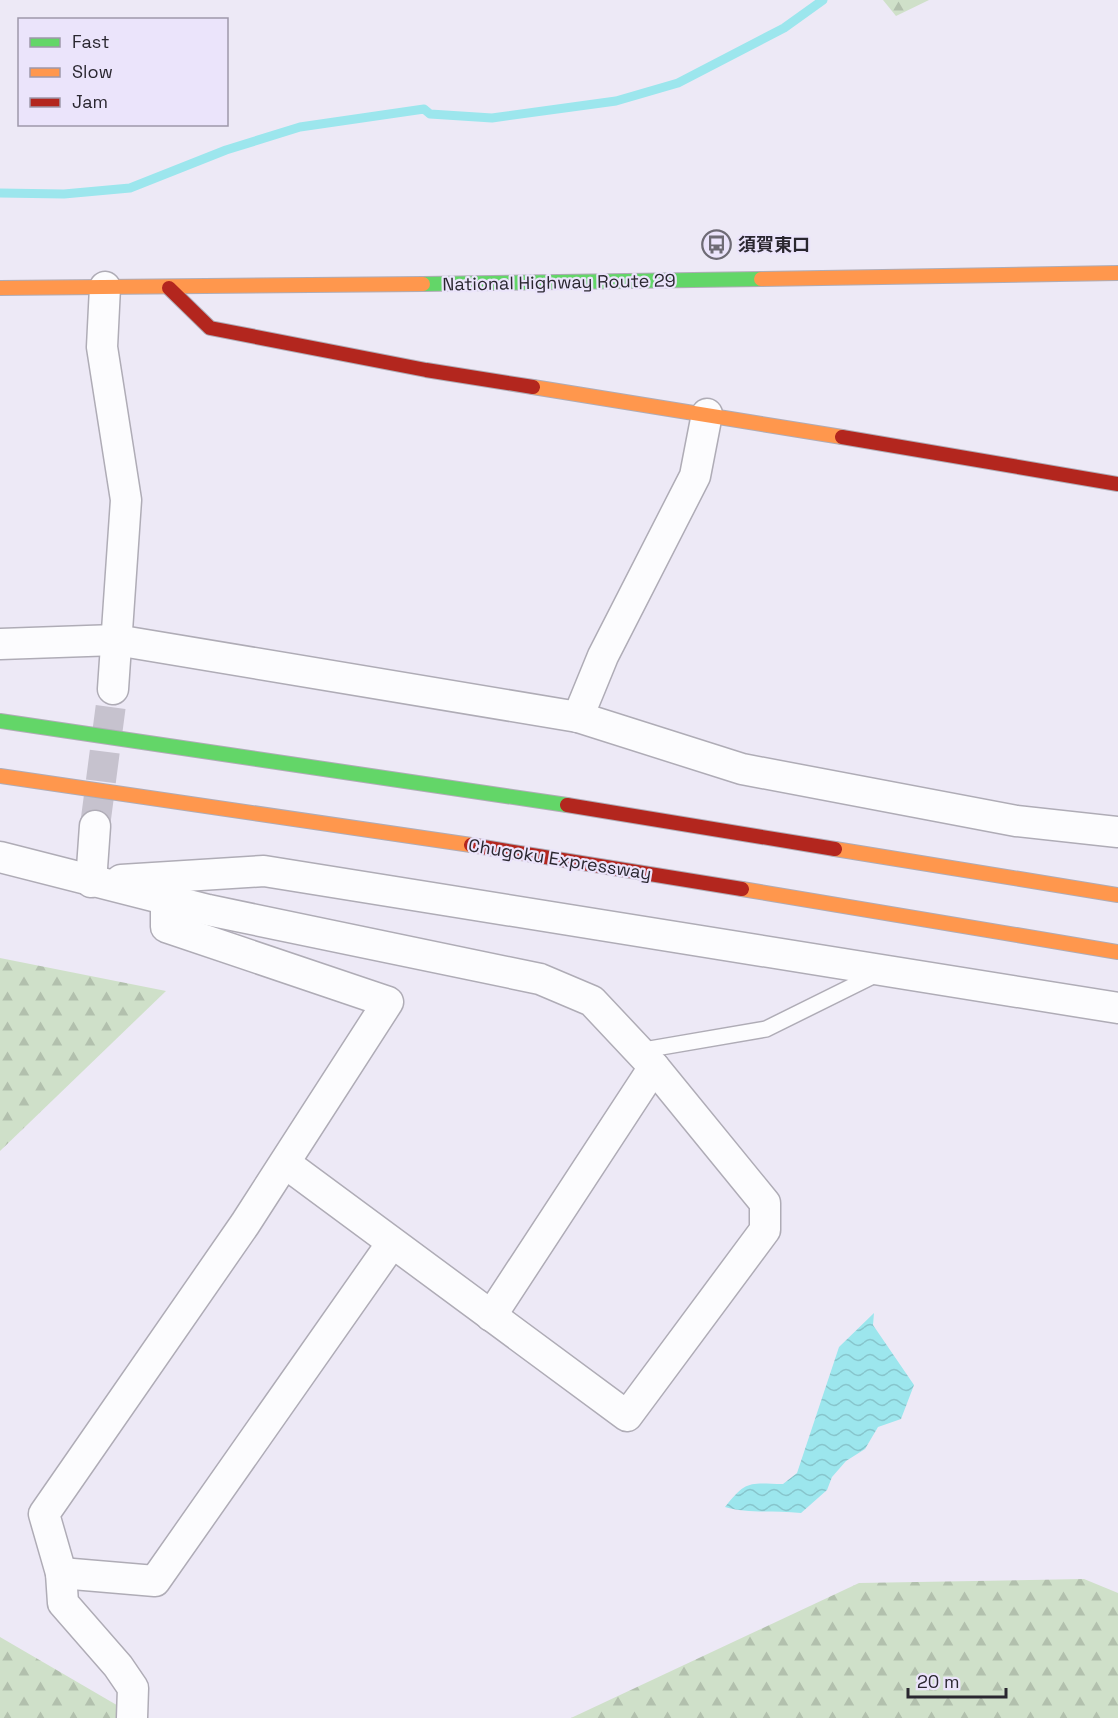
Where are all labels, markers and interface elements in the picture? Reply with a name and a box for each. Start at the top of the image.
legend [18,18,228,126]
text: Fast [72,30,109,53]
text: Slow [72,60,113,83]
text: Jam [72,90,108,113]
bus stop icon: 須賀東口 [701,228,733,260]
place label: 須賀東口 [738,233,810,256]
street label: National Highway Route 29 [442,268,676,296]
street label: Chugoku Expressway [467,833,653,885]
scale bar [908,1661,1006,1699]
text: 20 m [917,1670,960,1693]

